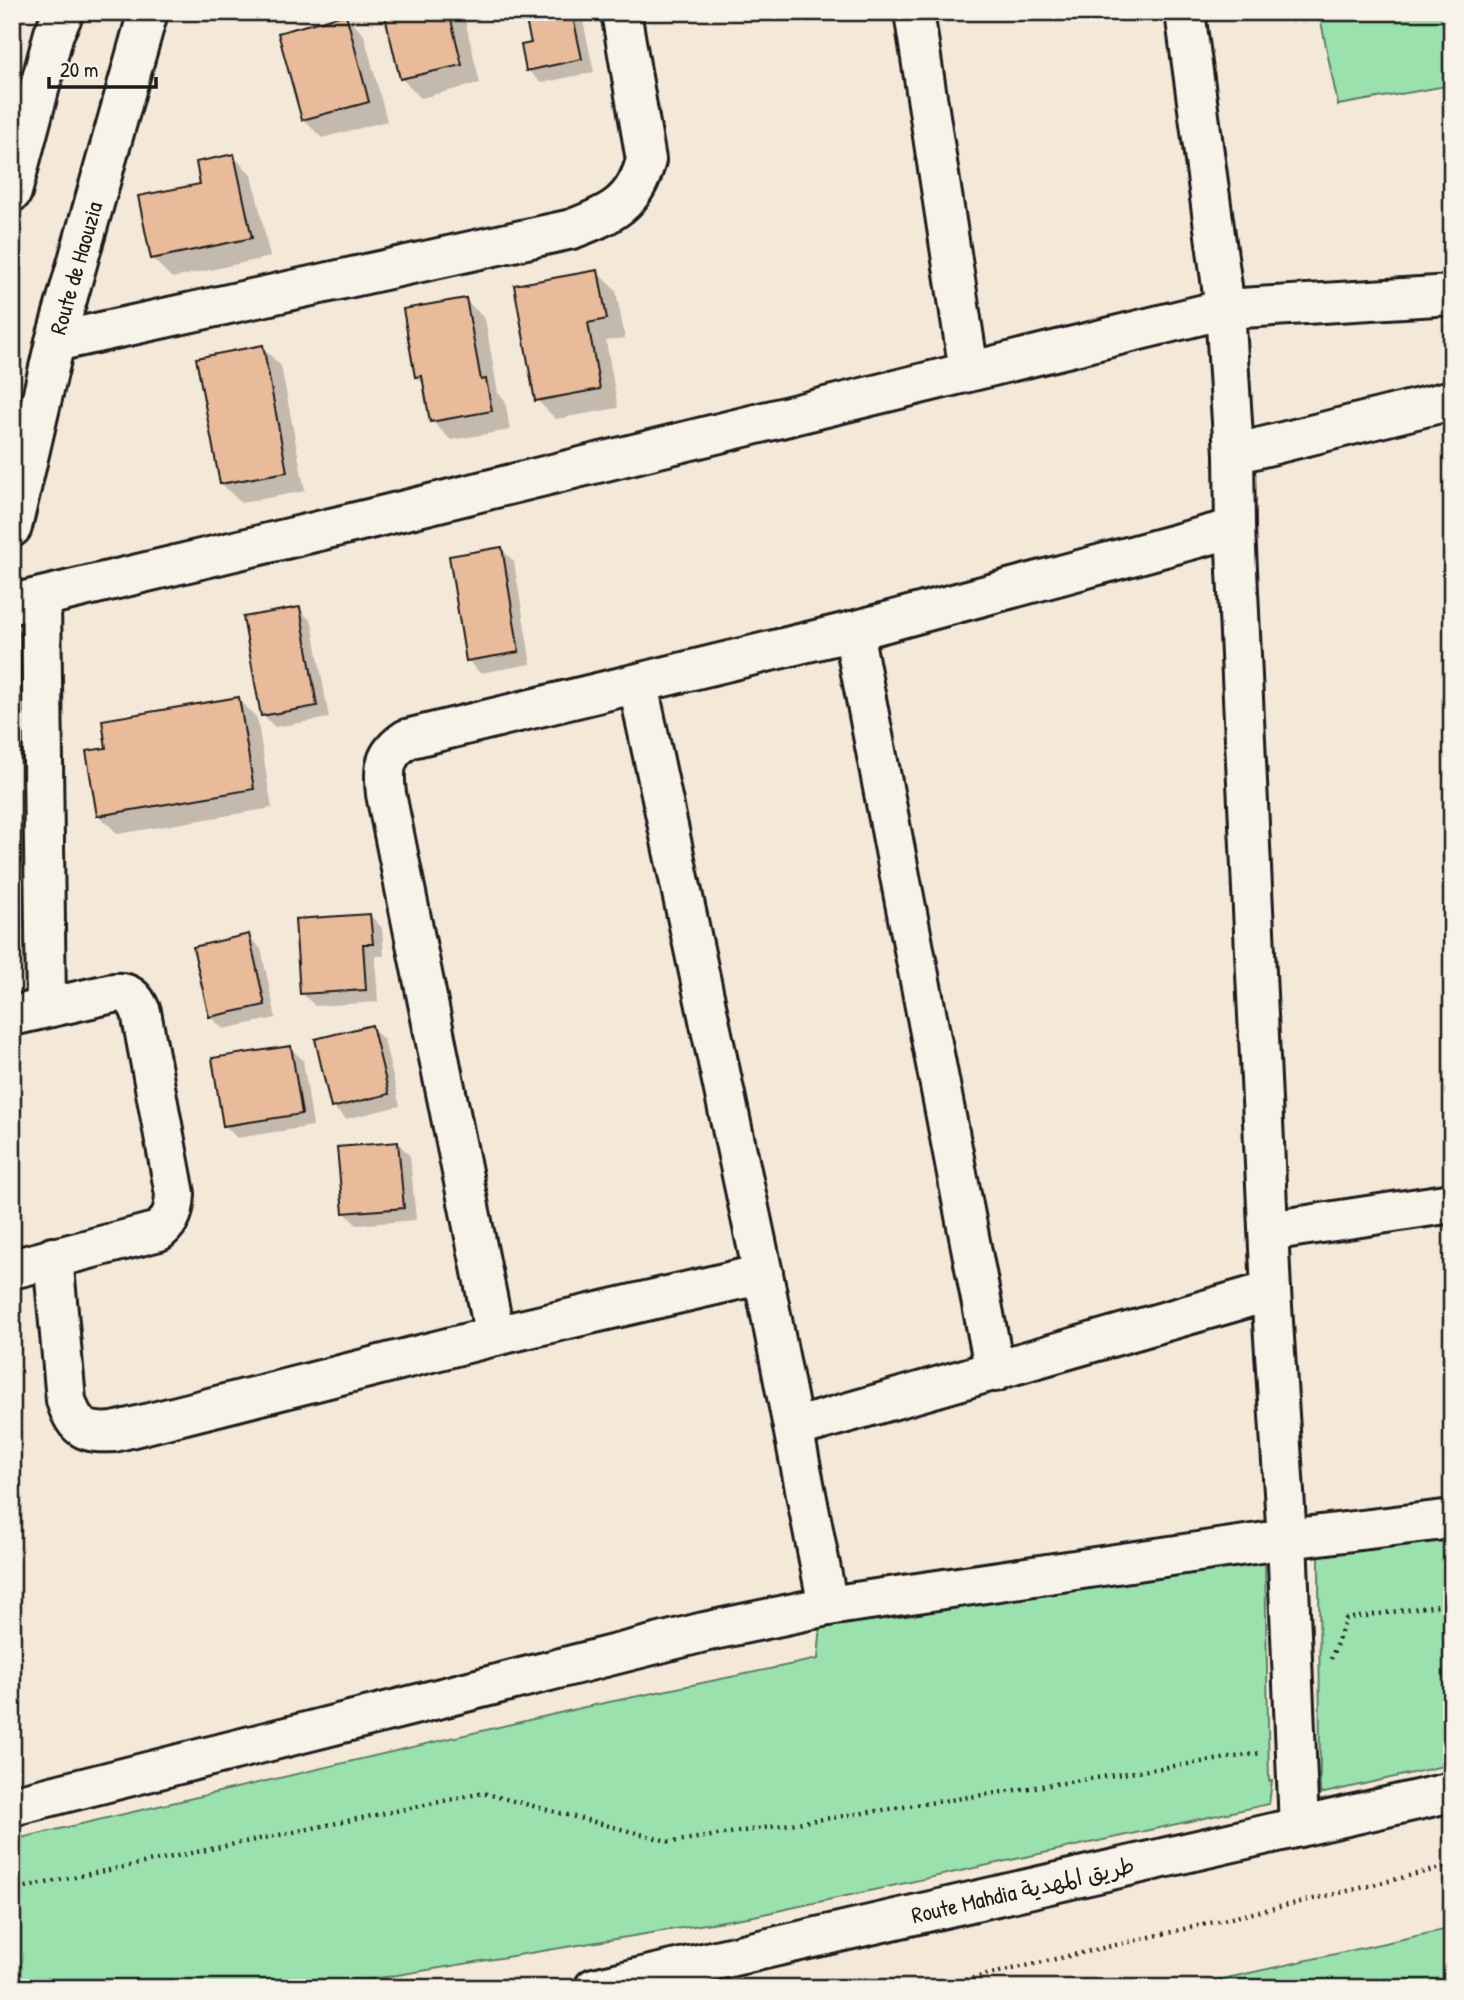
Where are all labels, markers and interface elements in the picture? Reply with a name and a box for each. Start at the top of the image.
scale bar [49,46,156,90]
text: 20 m [60,55,98,84]
street label: Route de Haouzia [42,198,109,338]
street label: Route Mahdia طريق المهدية [908,1849,1137,1930]

